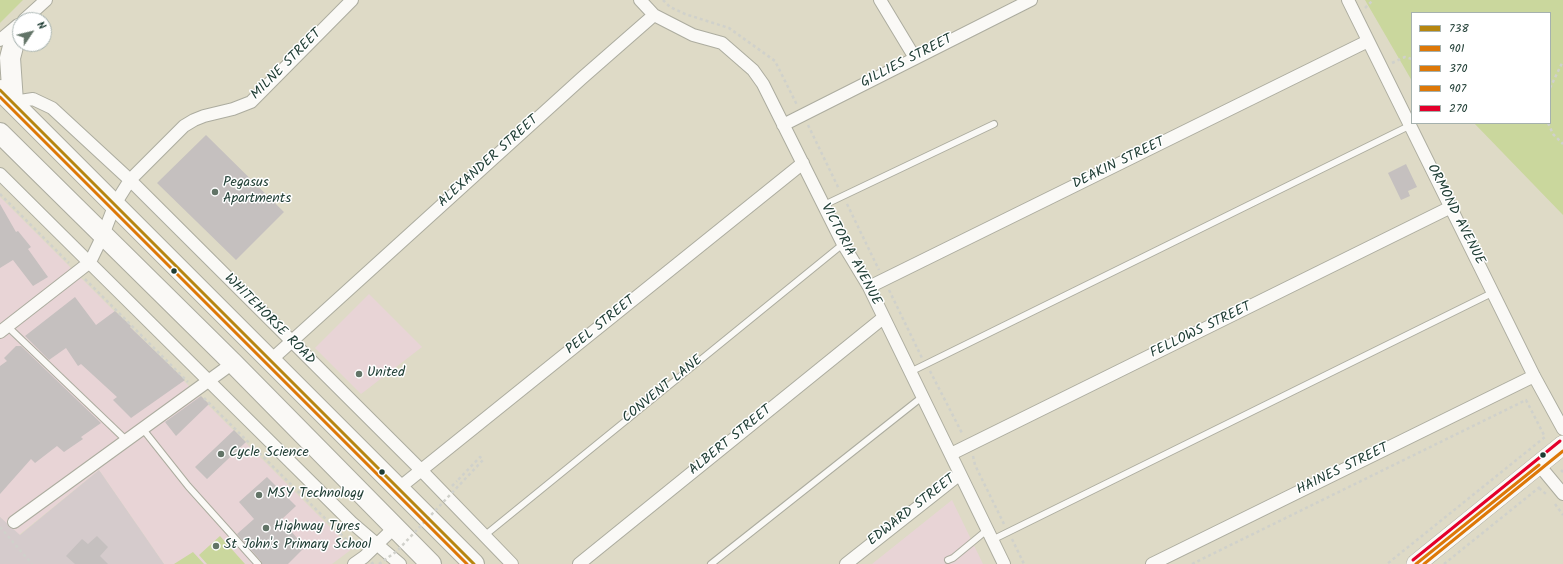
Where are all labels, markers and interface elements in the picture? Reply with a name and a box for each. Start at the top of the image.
north arrow [12,12,52,52]
legend [1411,12,1551,124]
text: N [32,18,50,34]
text: 738 [1449,19,1469,38]
street label: MILNE STREET [248,26,326,104]
street label: GILLIES STREET [858,32,956,92]
text: 901 [1449,39,1465,58]
text: 370 [1449,59,1467,78]
text: 907 [1449,79,1466,98]
text: 270 [1449,99,1468,118]
street label: ALEXANDER STREET [435,113,543,211]
street label: DEAKIN STREET [1070,134,1168,194]
street label: ORMOND AVENUE [1422,162,1488,268]
place label: Pegasus Apartments [223,176,291,208]
marker: Pegasus Apartments [210,187,220,197]
street label: VICTORIA AVENUE [816,201,884,309]
unlabelled marker [169,266,179,276]
street label: WHITEHORSE ROAD [220,271,318,369]
street label: PEEL STREET [563,293,639,359]
street label: FELLOWS STREET [1148,299,1254,363]
street label: CONVENT LANE [619,352,707,428]
place label: United [367,366,405,382]
marker: United [354,369,364,379]
street label: ALBERT STREET [686,403,776,479]
street label: HAINES STREET [1294,441,1392,499]
place label: Cycle Science [229,446,309,462]
marker: Cycle Science [216,449,226,459]
unlabelled marker [1538,450,1548,460]
unlabelled marker [377,467,387,477]
street label: EDWARD STREET [865,472,959,550]
place label: MSY Technology [267,487,363,503]
marker: MSY Technology [254,490,264,500]
place label: Highway Tyres [274,520,360,536]
marker: Highway Tyres [261,523,271,533]
place label: St John's Primary School [224,538,371,554]
marker: St John's Primary School [211,541,221,551]

